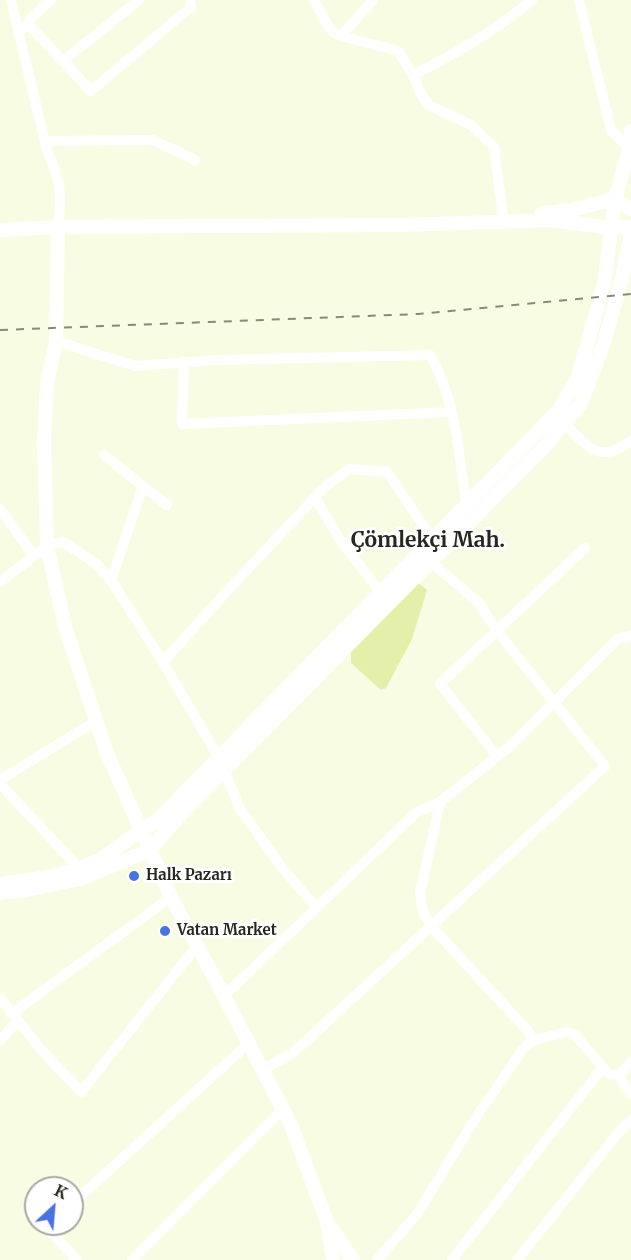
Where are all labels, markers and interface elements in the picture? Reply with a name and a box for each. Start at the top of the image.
district label: Çömlekçi Mah. [351,528,505,554]
place label: Halk Pazarı [146,867,232,885]
marker: Halk Pazarı [127,869,141,883]
place label: Vatan Market [177,922,277,940]
marker: Vatan Market [158,924,172,938]
north arrow [24,1176,84,1236]
text: K [51,1180,71,1203]

